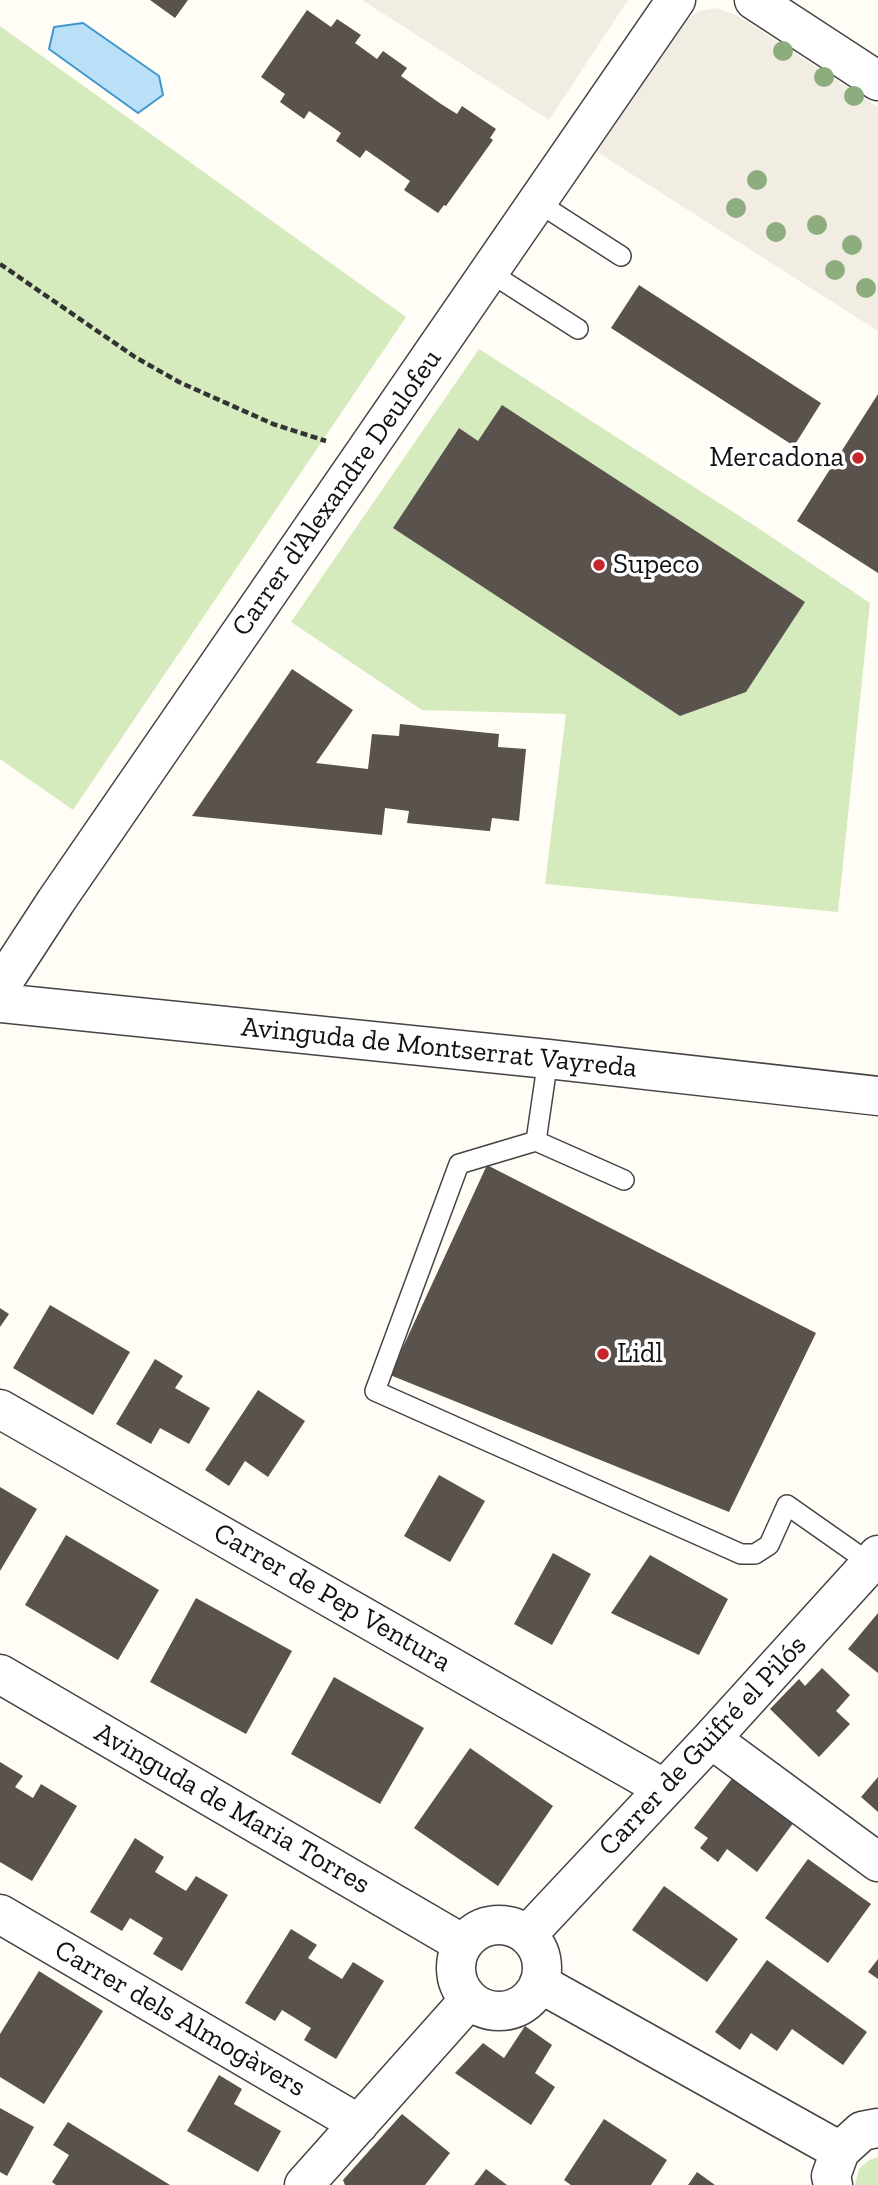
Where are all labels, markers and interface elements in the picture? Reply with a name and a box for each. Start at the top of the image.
street label: Carrer d'Alexandre Deulofeu [225,343,449,643]
place label: Mercadona [709,441,844,475]
marker: Mercadona [850,450,866,466]
place label: Supeco [613,548,699,582]
marker: Supeco [591,557,607,573]
street label: Avinguda de Montserrat Vayreda [239,1011,639,1085]
place label: Lidl [617,1337,663,1371]
marker: Lidl [595,1346,611,1362]
street label: Carrer de Pep Ventura [207,1516,457,1680]
street label: Carrer de Guifré el Pilós [592,1629,814,1863]
street label: Avinguda de Maria Torres [88,1716,376,1902]
street label: Carrer dels Almogàvers [48,1933,312,2105]

